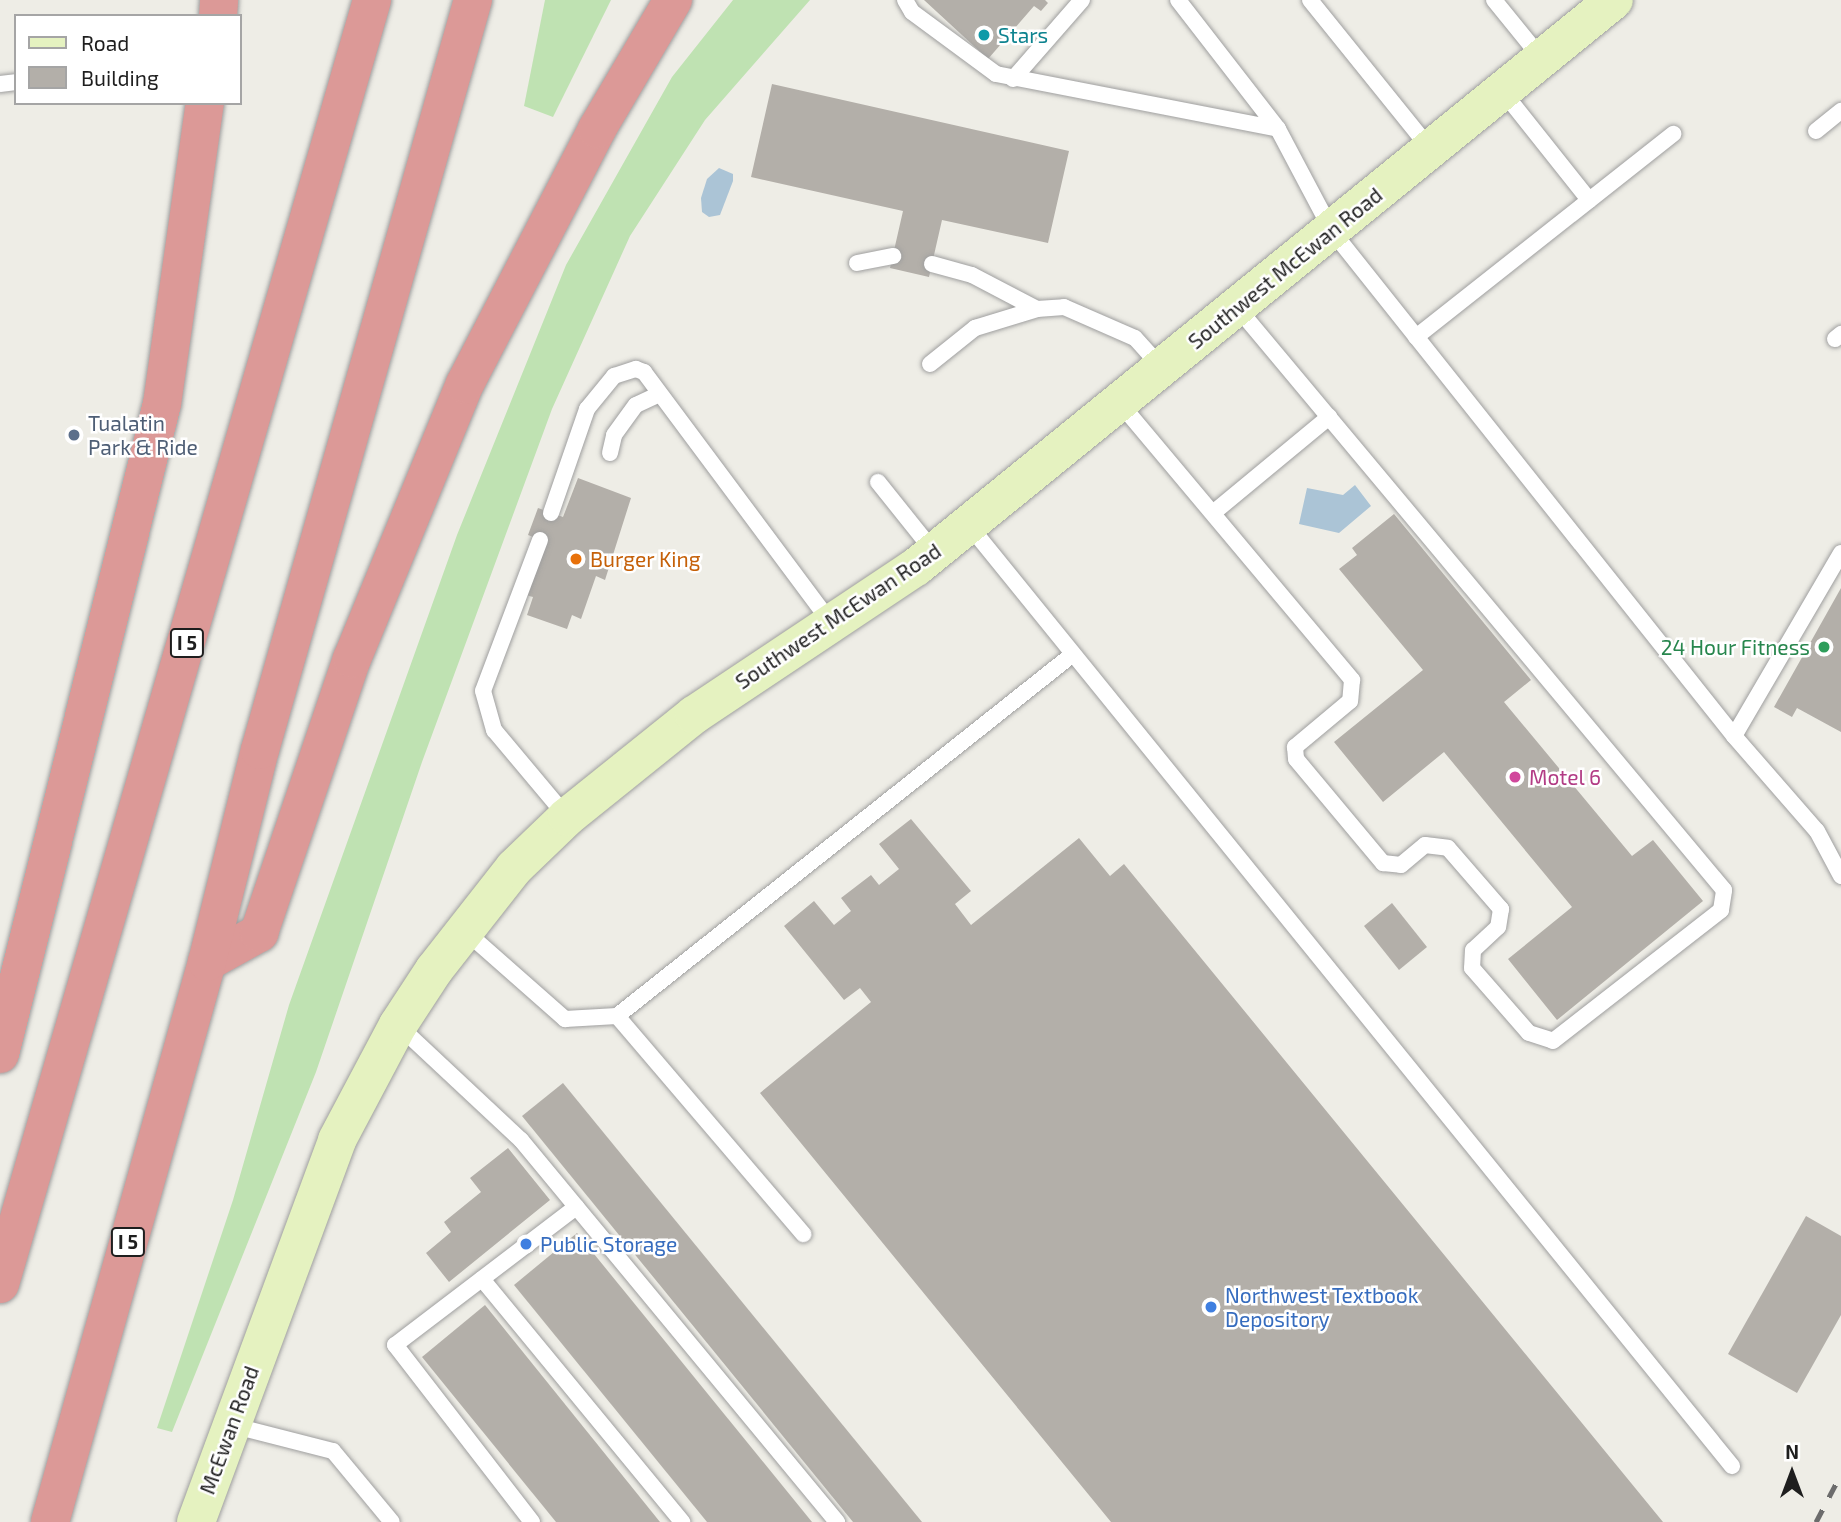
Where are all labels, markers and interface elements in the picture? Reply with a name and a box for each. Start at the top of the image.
legend [14,14,242,105]
place label: Stars [998,22,1048,48]
marker: Stars [976,27,992,43]
text: Road [81,30,129,55]
text: Building [81,65,159,90]
street label: Southwest McEwan Road [1183,182,1387,354]
place label: Tualatin Park & Ride [88,410,198,460]
marker: Tualatin Park & Ride [66,427,82,443]
street label: Southwest McEwan Road [731,538,945,694]
place label: Burger King [590,546,701,572]
marker: Burger King [568,551,584,567]
road number: I 5 [170,628,204,658]
place label: 24 Hour Fitness [1660,634,1810,660]
marker: 24 Hour Fitness [1816,639,1832,655]
place label: Motel 6 [1529,764,1602,790]
marker: Motel 6 [1507,769,1523,785]
road number: I 5 [110,1226,146,1258]
place label: Public Storage [540,1231,677,1257]
marker: Public Storage [518,1236,534,1252]
place label: Northwest Textbook Depository [1225,1282,1419,1332]
marker: Northwest Textbook Depository [1203,1299,1219,1315]
street label: McEwan Road [194,1363,264,1497]
north arrow [1757,1438,1827,1508]
text: N [1785,1440,1799,1463]

